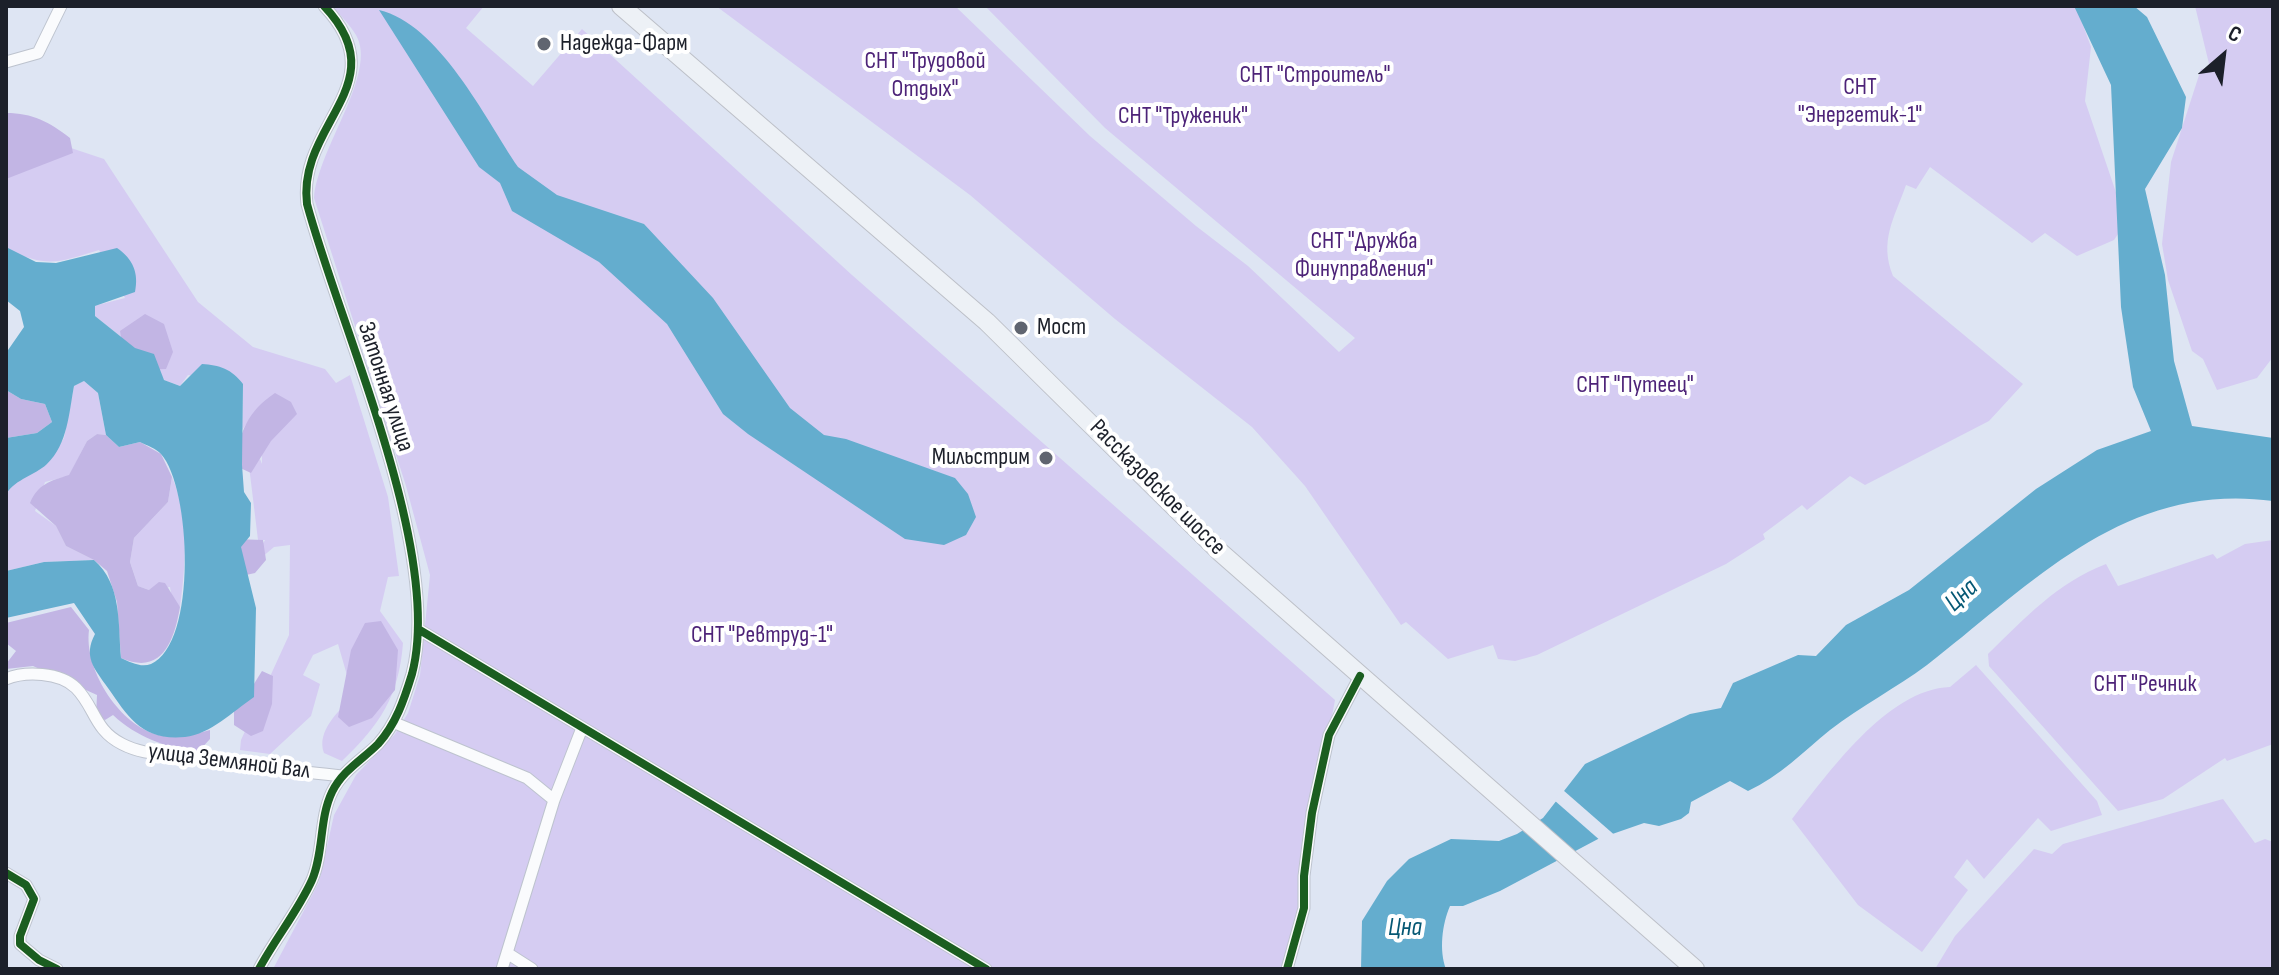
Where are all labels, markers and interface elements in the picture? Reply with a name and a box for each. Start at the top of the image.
north arrow [2183,16,2263,96]
text: С [2223,20,2246,49]
place label: Надежда-Фарм [560,30,688,58]
marker: Надежда-Фарм [535,35,553,53]
park label: СНТ "Трудовой Отдых" [864,48,986,104]
park label: СНТ "Строитель" [1239,62,1391,90]
park label: СНТ "Энергетик-1" [1798,74,1922,130]
park label: СНТ "Труженик" [1118,103,1248,131]
park label: СНТ "Дружба Финуправления" [1295,228,1433,284]
place label: Мост [1037,314,1086,342]
street label: Затонная улица [351,319,419,455]
marker: Мост [1012,319,1030,337]
park label: СНТ "Путеец" [1576,372,1694,400]
street label: Рассказовское шоссе [1083,414,1231,562]
place label: Мильстрим [932,444,1030,472]
marker: Мильстрим [1037,449,1055,467]
water label: Цна [1939,573,1985,619]
park label: СНТ "Ревтруд-1" [691,622,833,650]
park label: СНТ "Речник [2094,671,2196,699]
street label: улица Земляной Вал [146,738,312,786]
water label: Цна [1388,912,1422,944]

